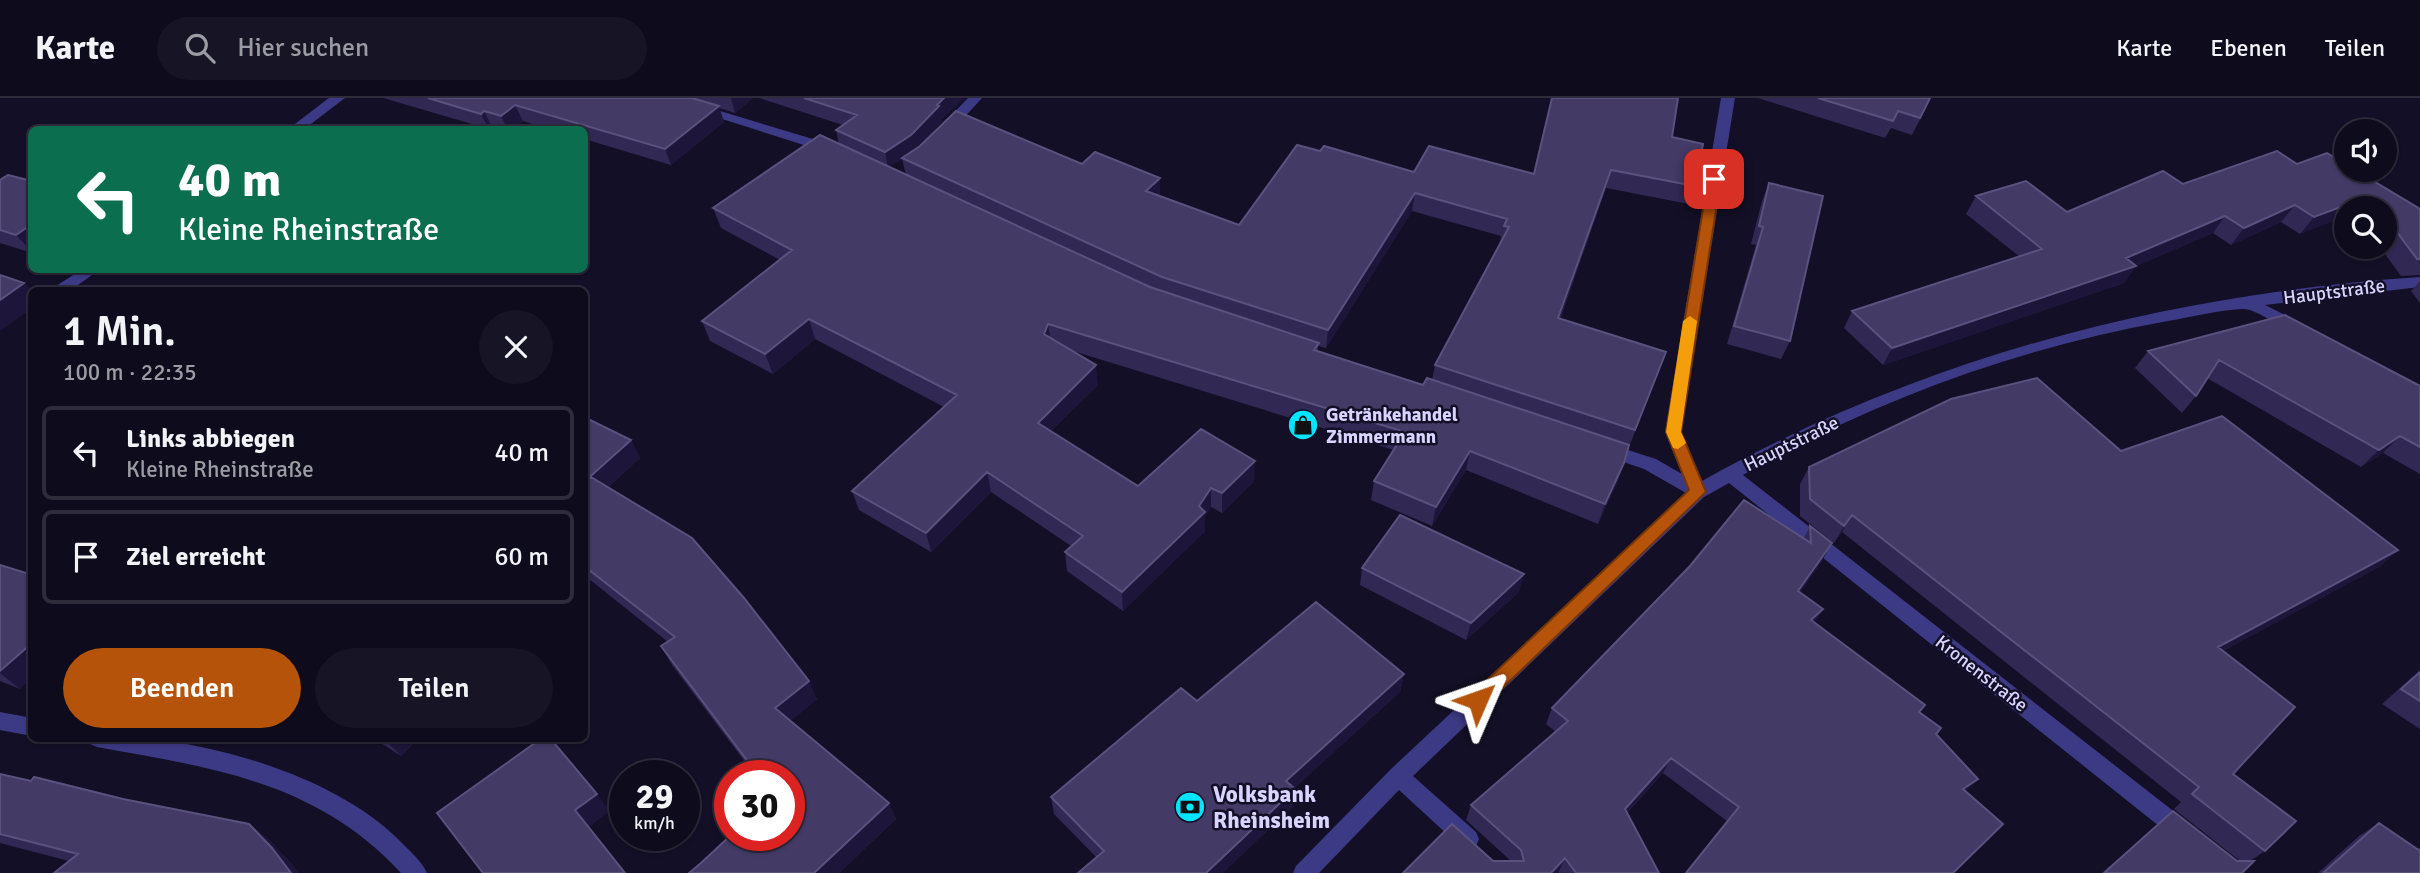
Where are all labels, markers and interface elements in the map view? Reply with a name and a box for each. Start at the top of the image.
search box [157,17,647,80]
text: Karte [35,28,115,69]
icon: search [181,29,219,67]
text: Hier suchen [237,32,369,64]
text: Karte [2116,33,2172,63]
text: Ebenen [2210,33,2287,63]
text: Teilen [2325,33,2385,63]
map controls [2334,119,2397,259]
button: sound [2334,119,2397,182]
pin [1684,149,1744,209]
text: 40 m [178,150,281,210]
icon: left [63,154,154,245]
icon: arrive [1695,160,1733,198]
button: search [2334,196,2397,259]
text: Kleine Rheinstraße [178,210,439,249]
street label: Hauptstraße [2282,274,2386,310]
text: 1 Min. [63,306,176,357]
button: close [479,310,553,384]
text: 100 m · 22:35 [63,358,197,387]
place label: Getränkehandel Zimmermann [1326,403,1458,449]
shop icon: Getränkehandel Zimmermann [1286,408,1320,442]
street label: Hauptstraße [1740,411,1843,477]
text: Links abbiegen [126,423,295,455]
icon: left [67,434,105,472]
text: 40 m [494,437,549,469]
text: Kleine Rheinstraße [126,455,314,484]
icon: arrive [67,538,105,576]
text: Ziel erreicht [126,541,266,573]
text: 60 m [494,541,549,573]
street label: Kronenstraße [1930,630,2032,717]
button: Beenden [63,648,301,728]
button: Teilen [315,648,553,728]
position arrow [1441,663,1515,737]
speed limit sign: 30 [714,760,805,851]
text: 29 [636,775,673,818]
place label: Volksbank Rheinsheim [1213,780,1330,835]
bank icon: Volksbank Rheinsheim [1173,790,1207,824]
text: km/h [634,812,675,834]

